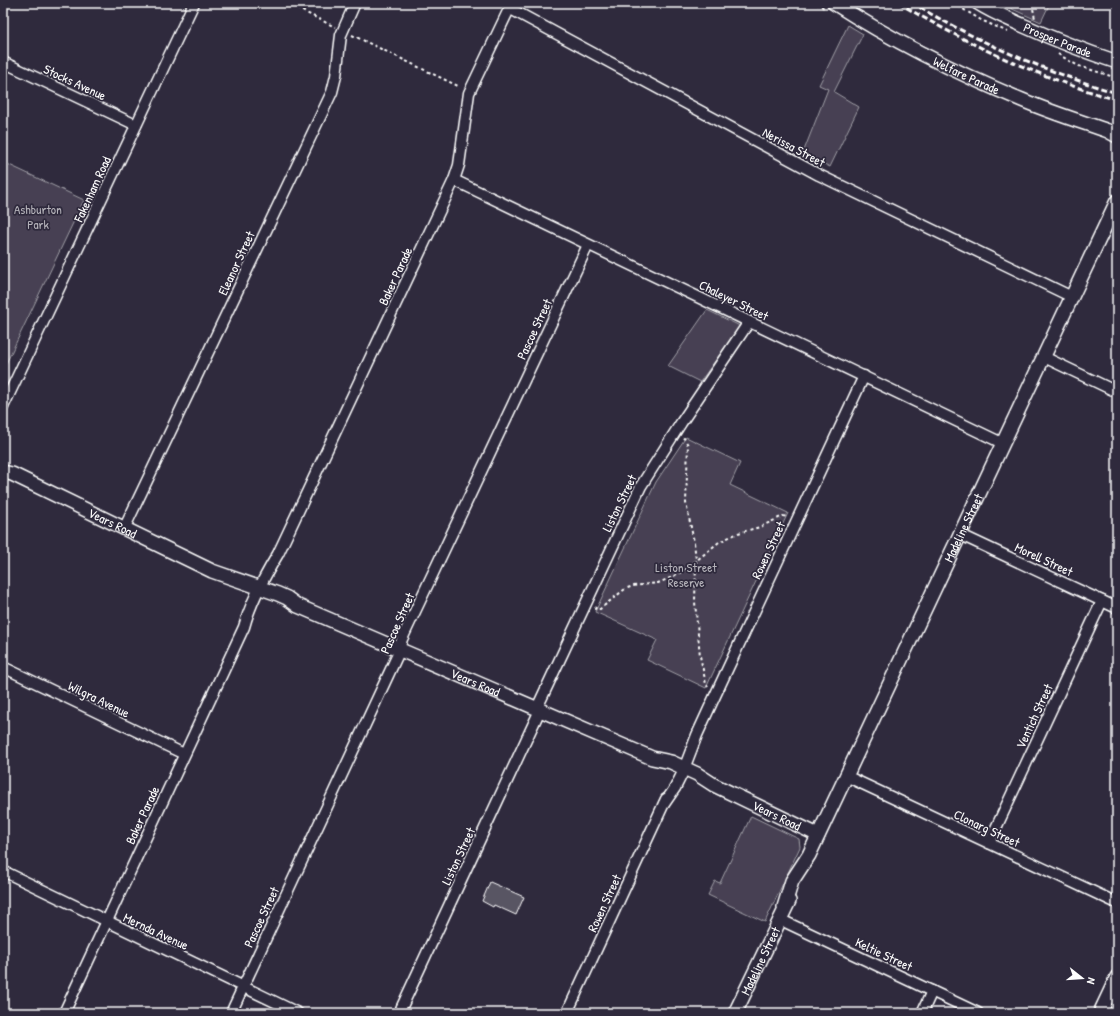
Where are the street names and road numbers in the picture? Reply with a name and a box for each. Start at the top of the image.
street label: Prosper Parade [1021,18,1094,61]
street label: Welfare Parade [930,52,1003,98]
street label: Stocks Avenue [41,60,109,104]
street label: Nerissa Street [760,123,829,171]
street label: Fakenham Road [69,153,115,225]
street label: Eleanor Street [213,228,259,298]
street label: Baker Parade [374,244,416,308]
street label: Chaleyer Street [696,275,772,325]
street label: Pascoe Street [512,295,556,362]
street label: Liston Street [597,471,641,535]
street label: Madeline Street [939,490,987,565]
street label: Vears Road [85,503,140,542]
street label: Rowen Street [747,518,789,582]
street label: Morell Street [1012,538,1076,580]
street label: Pascoe Street [376,589,419,656]
street label: Vears Road [448,664,503,701]
street label: Wilgra Avenue [65,676,133,722]
street label: Ventich Street [1011,680,1057,751]
street label: Baker Parade [121,783,163,847]
street label: Vears Road [749,796,804,835]
street label: Clonarg Street [951,805,1023,851]
street label: Liston Street [437,824,479,888]
street label: Rowen Street [583,871,625,935]
street label: Pascoe Street [239,883,283,950]
street label: Mernda Avenue [121,908,191,954]
street label: Madeline Street [736,923,785,998]
street label: Keltie Street [852,933,916,975]

